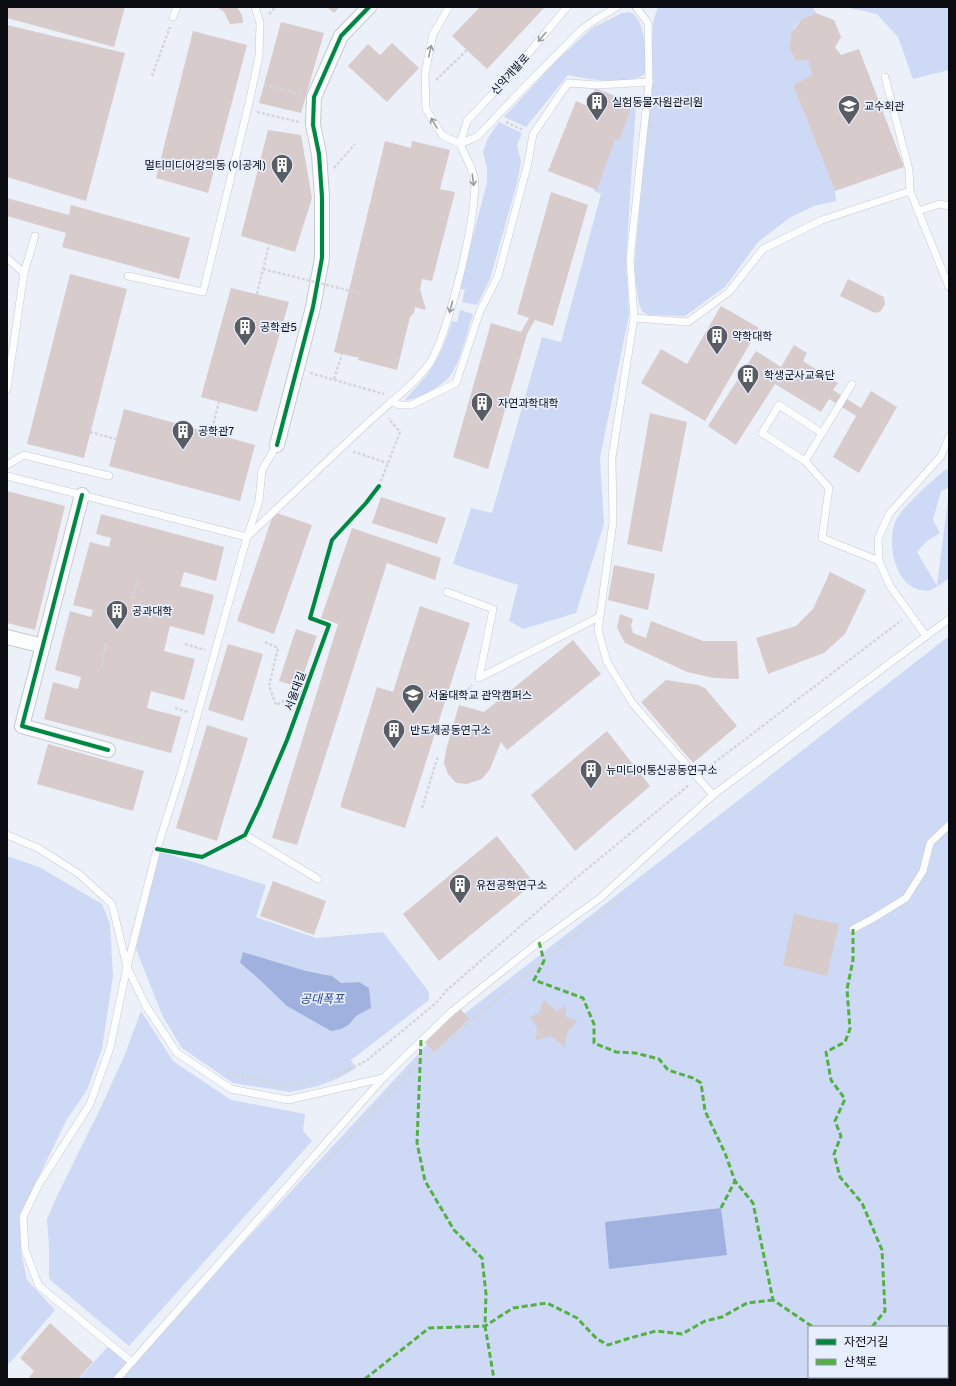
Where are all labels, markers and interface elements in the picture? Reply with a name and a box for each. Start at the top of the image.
one-way arrow [538,32,547,42]
one-way arrow [426,45,434,58]
street label: 신약개발로 [489,51,533,98]
building icon: 실험동물자원관리원 [584,89,610,122]
school or university icon: 교수회관 [836,93,862,126]
place label: 실험동물자원관리원 [612,96,703,110]
place label: 교수회관 [864,100,904,114]
one-way arrow [430,118,438,129]
building icon: 멀티미디어강의동 (이공계) [269,152,295,185]
place label: 멀티미디어강의동 (이공계) [145,159,266,173]
one-way arrow [470,173,477,186]
one-way arrow [447,301,454,314]
building icon: 공학관5 [232,314,258,347]
place label: 공학관5 [260,321,297,335]
building icon: 약학대학 [704,323,730,356]
place label: 약학대학 [732,330,772,344]
building icon: 학생군사교육단 [735,362,761,395]
place label: 학생군사교육단 [764,369,835,383]
building icon: 자연과학대학 [469,390,495,423]
place label: 자연과학대학 [498,397,559,411]
building icon: 공학관7 [170,418,196,451]
place label: 공학관7 [198,425,234,439]
building icon: 공과대학 [104,598,130,631]
place label: 공과대학 [132,605,172,619]
street label: 서울대길 [282,670,309,713]
school or university icon: 서울대학교 관악캠퍼스 [400,682,426,715]
place label: 서울대학교 관악캠퍼스 [428,689,532,703]
building icon: 반도체공동연구소 [381,717,407,750]
place label: 반도체공동연구소 [410,724,491,738]
building icon: 뉴미디어통신공동연구소 [578,757,604,790]
place label: 뉴미디어통신공동연구소 [606,764,717,778]
building icon: 유전공학연구소 [447,872,473,905]
place label: 유전공학연구소 [476,879,547,893]
water label: 공대폭포 [300,992,345,1008]
legend [808,1326,948,1378]
text: 자전거길 [844,1335,888,1351]
text: 산책로 [844,1355,877,1371]

